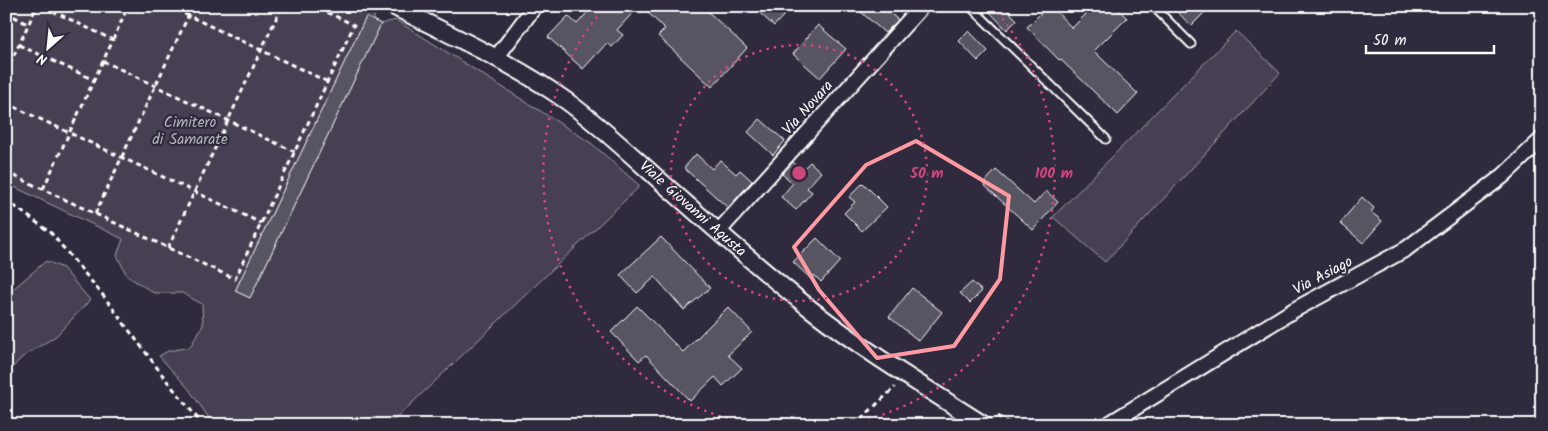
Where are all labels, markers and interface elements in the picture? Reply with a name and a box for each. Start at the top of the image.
north arrow [22,22,72,72]
scale bar [1366,22,1493,54]
text: 50 m [1373,29,1407,53]
text: N [33,47,51,71]
street label: Via Novara [777,75,839,141]
park label: Cimitero di Samarate [152,111,228,152]
street label: Viale Giovanni Agusta [633,155,751,263]
text: 50 m [909,162,944,186]
text: 100 m [1035,162,1073,186]
centre of rings [790,164,808,182]
street label: Via Asiago [1289,250,1357,302]

